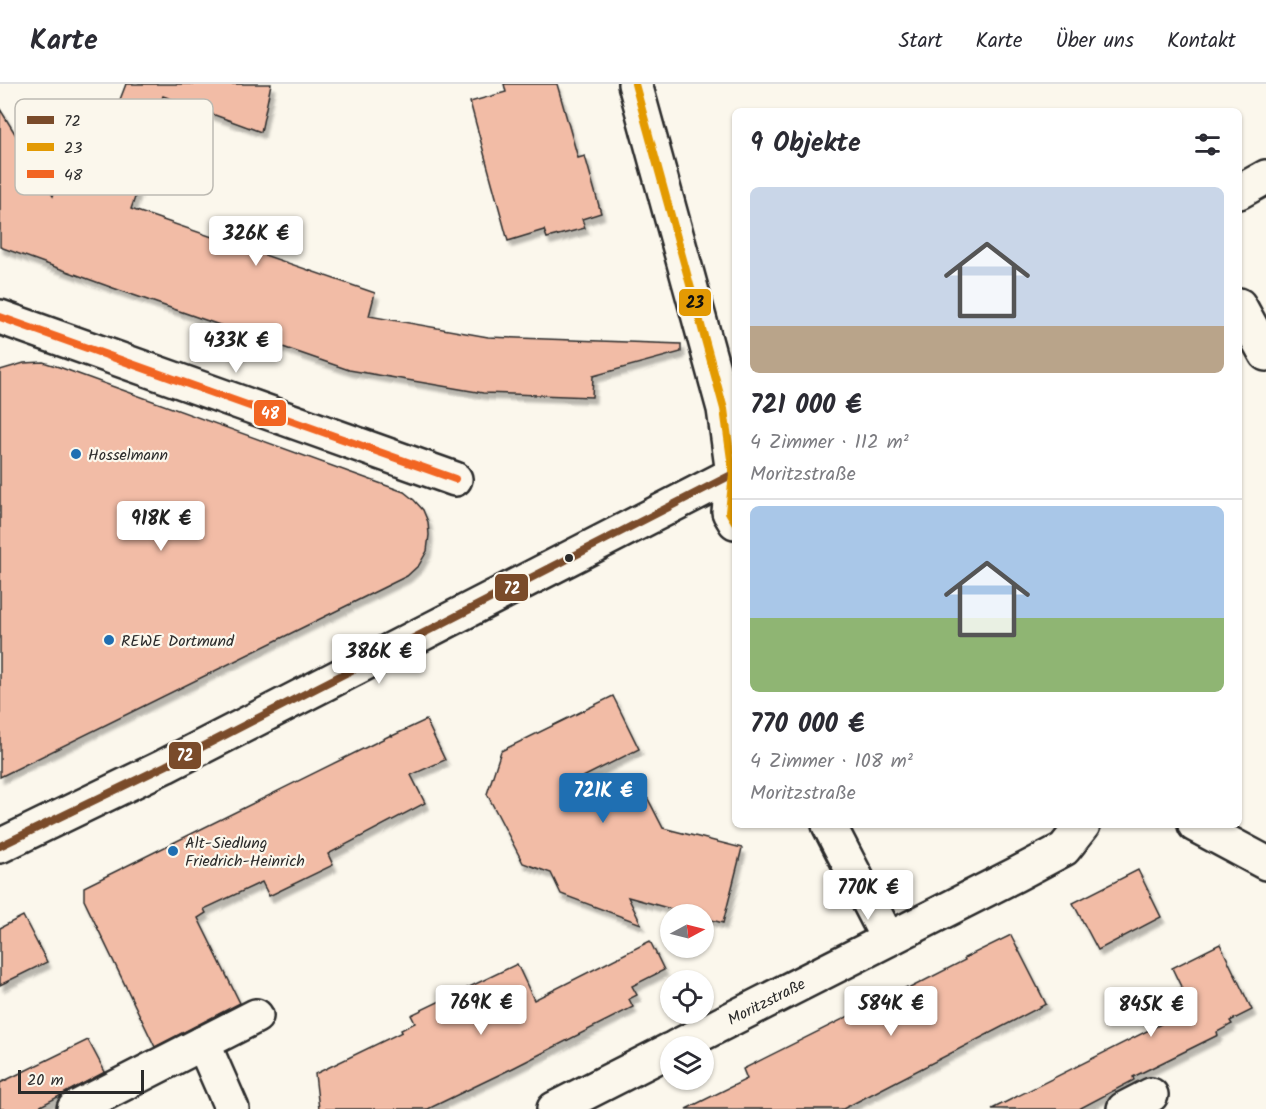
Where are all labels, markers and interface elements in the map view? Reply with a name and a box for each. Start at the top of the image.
text: Karte [30,19,98,64]
text: Start [898,25,943,58]
text: Karte [976,25,1022,58]
text: Über uns [1055,25,1134,58]
text: Kontakt [1167,25,1236,58]
legend [15,99,213,195]
text: 72 [64,109,81,134]
text: 9 Objekte [750,123,861,165]
icon: filters [1191,128,1224,161]
text: 23 [64,136,82,161]
text: 48 [64,163,83,188]
pin: 326K € [207,216,305,267]
text: 326K € [223,219,289,251]
icon: home [933,226,1041,334]
line badge: 23 [678,288,712,317]
text: 23 [686,291,704,316]
pin: 433K € [187,323,285,374]
text: 433K € [203,326,269,358]
text: 721 000 € [750,385,862,427]
line badge: 48 [253,399,287,427]
text: 48 [261,402,280,427]
text: 4 Zimmer · 112 m² [750,427,909,459]
place label: Hosselmann [88,443,168,468]
marker: Hosselmann [69,447,83,461]
text: Moritzstraße [750,459,856,491]
pin: 918K € [112,501,210,552]
text: 918K € [131,504,191,536]
icon: home [933,545,1041,653]
unlabelled marker [563,552,575,564]
line badge: 72 [494,573,529,602]
text: 72 [504,577,520,602]
place label: REWE Dortmund [121,629,235,654]
marker: REWE Dortmund [102,633,116,647]
pin: 386K € [330,634,428,685]
text: 386K € [346,637,412,669]
text: 770 000 € [750,704,864,746]
line badge: 72 [168,741,202,770]
text: 72 [177,744,193,769]
text: 4 Zimmer · 108 m² [750,746,913,778]
pin: 721K € [554,773,652,824]
text: 721K € [573,776,633,808]
text: Moritzstraße [750,778,856,810]
place label: Alt-Siedlung Friedrich-Heinrich [185,831,305,874]
marker: Alt-Siedlung Friedrich-Heinrich [166,844,180,858]
pin: 770K € [819,870,917,921]
text: 770K € [837,873,899,905]
north arrow [660,904,714,958]
map controls [660,904,714,1090]
button: locate [660,970,714,1024]
street label: Moritzstraße [723,972,810,1033]
pin: 769K € [432,985,530,1036]
pin: 584K € [842,986,940,1037]
pin: 845K € [1102,987,1200,1038]
text: 769K € [450,988,512,1020]
text: 584K € [858,989,924,1021]
text: 845K € [1118,990,1184,1022]
button: layers [660,1036,714,1090]
scale bar [18,1067,144,1094]
text: 20 m [27,1068,63,1093]

